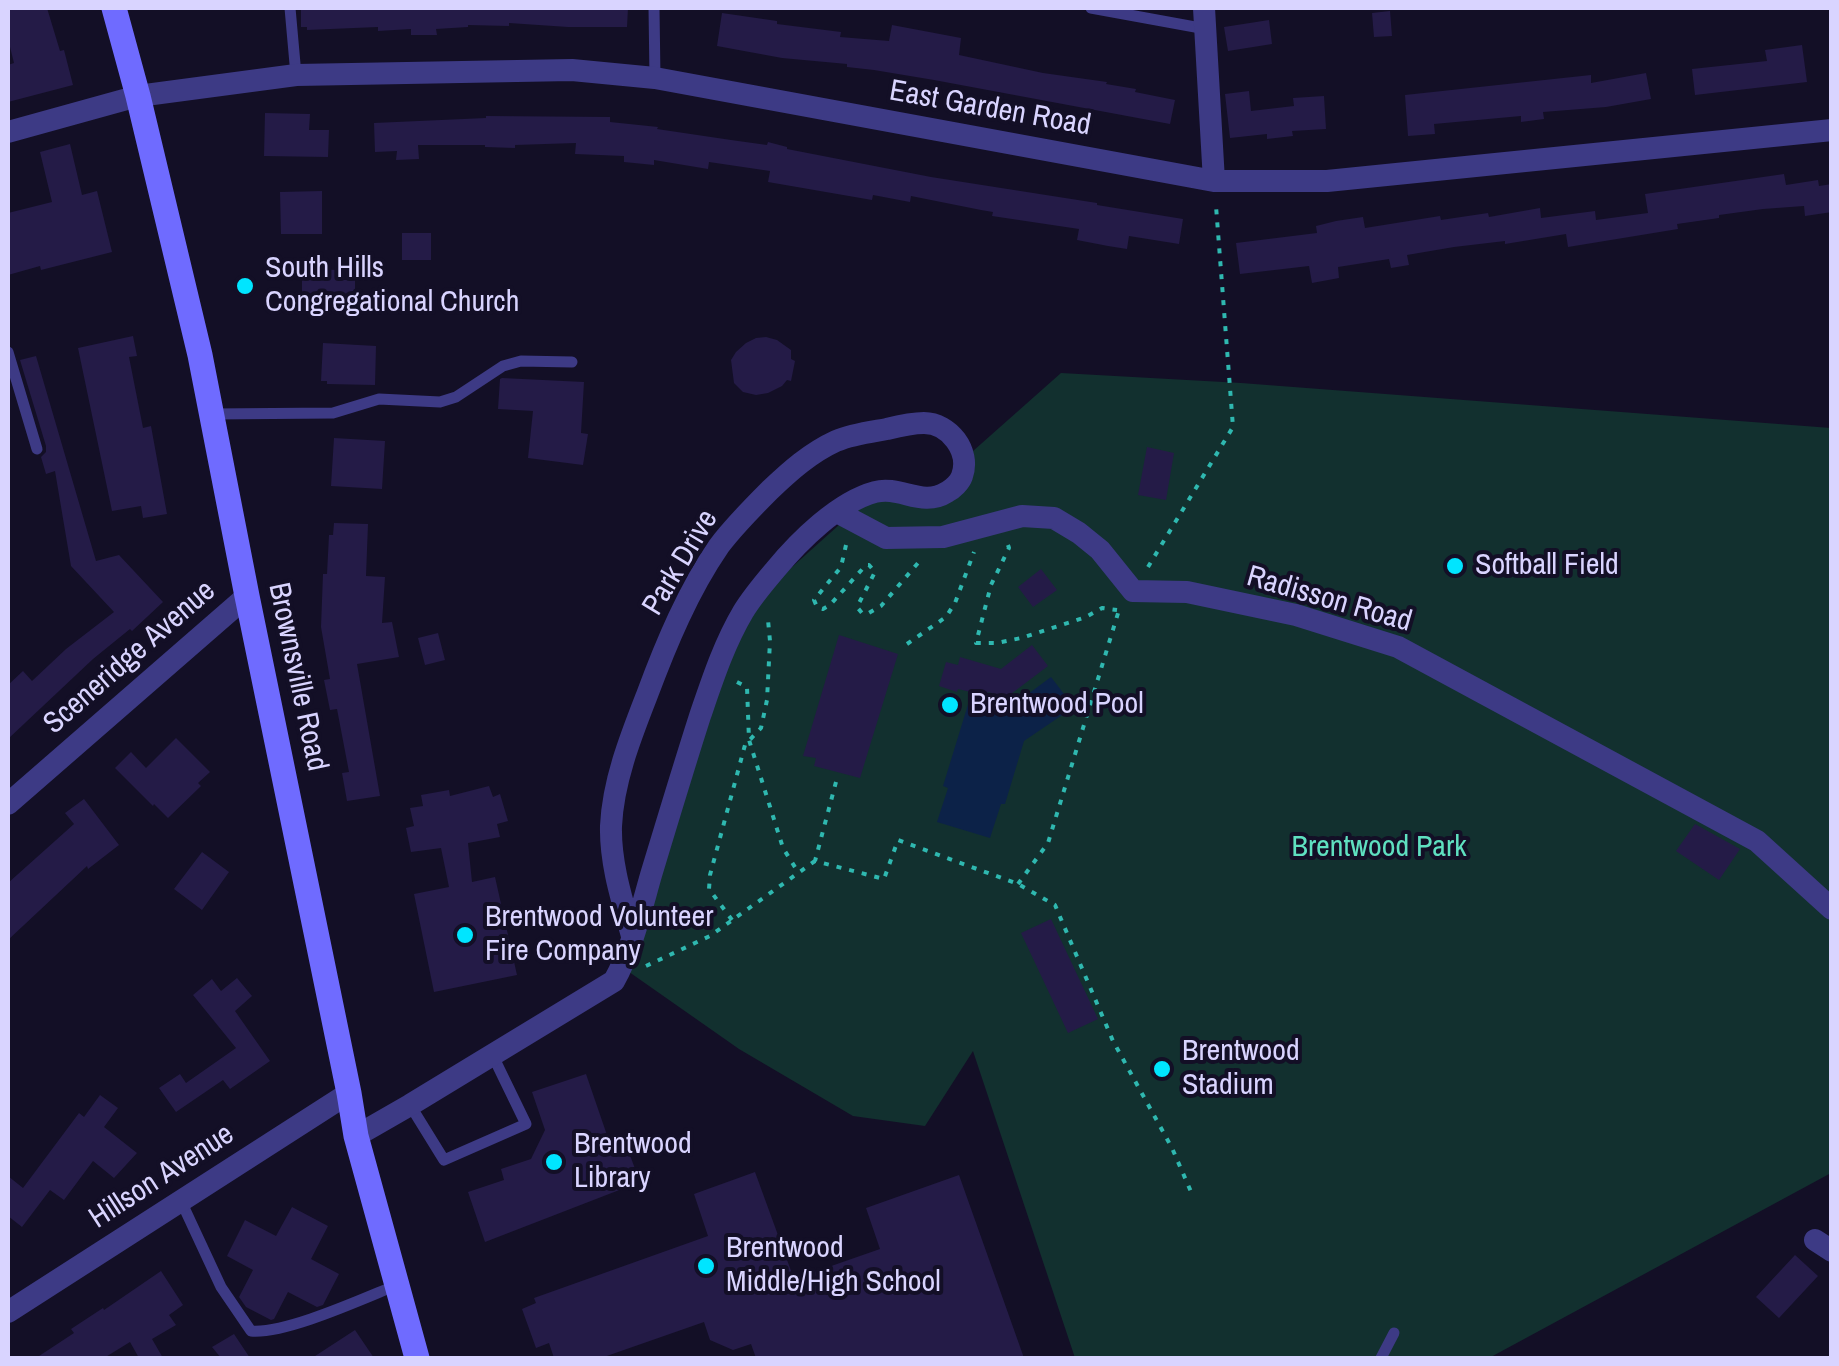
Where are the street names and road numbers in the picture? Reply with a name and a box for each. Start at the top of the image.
street label: East Garden Road [887,74,1093,144]
street label: Park Drive [636,504,726,622]
street label: Radisson Road [1243,559,1415,641]
street label: Sceneridge Avenue [37,574,223,742]
street label: Brownsville Road [259,580,335,774]
street label: Hillson Avenue [83,1117,241,1237]

